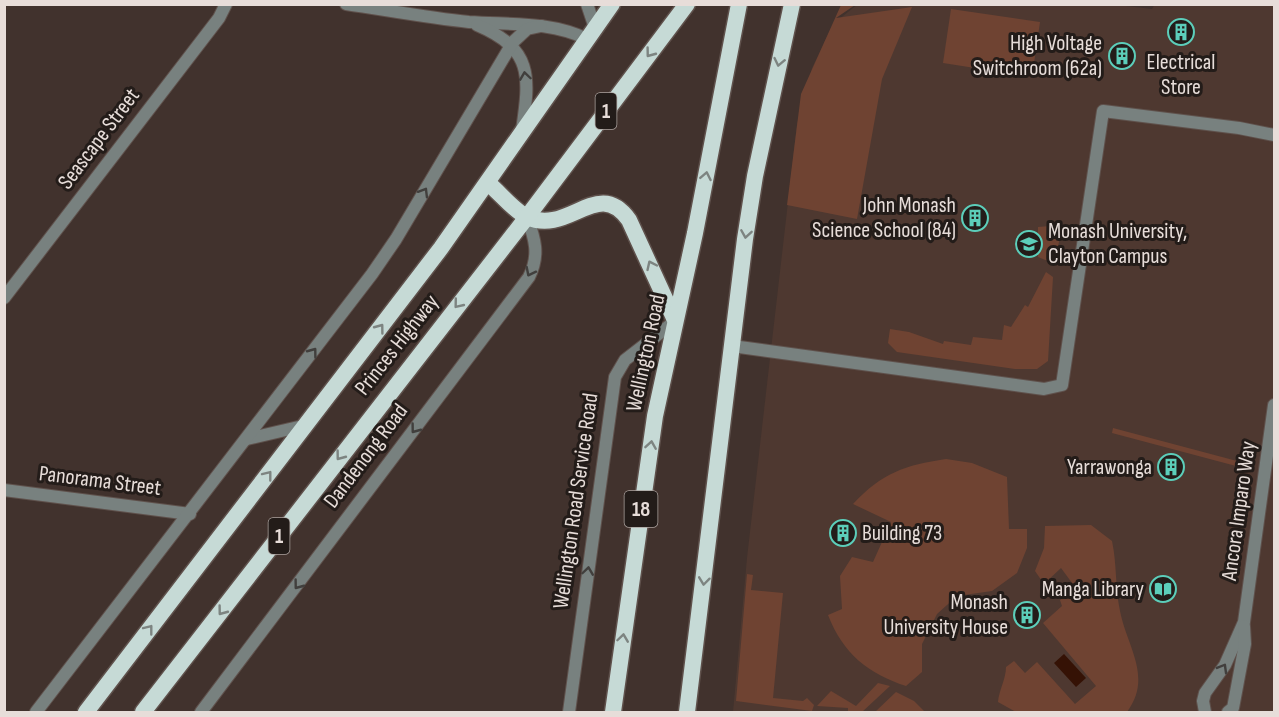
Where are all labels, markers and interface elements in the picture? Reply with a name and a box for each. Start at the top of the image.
building icon: Electrical Store [1166,17,1196,47]
place label: High Voltage Switchroom (62a) [973,30,1102,82]
building icon: High Voltage Switchroom (62a) [1107,41,1137,71]
one-way arrow [647,46,658,57]
place label: Electrical Store [1147,49,1215,101]
one-way arrow [774,56,787,66]
one-way arrow [519,72,531,81]
street label: Seascape Street [52,83,146,195]
road number: 1 [596,93,616,129]
one-way arrow [699,171,712,181]
one-way arrow [416,188,428,198]
place label: John Monash Science School (84) [812,192,956,244]
building icon: John Monash Science School (84) [960,203,990,233]
place label: Monash University, Clayton Campus [1048,218,1187,270]
one-way arrow [740,229,752,238]
school or university icon: Monash University, Clayton Campus [1014,229,1044,259]
one-way arrow [646,260,658,271]
one-way arrow [526,266,538,277]
street label: Princes Highway [349,289,445,401]
street label: Wellington Road [620,292,672,414]
one-way arrow [455,297,466,308]
one-way arrow [373,324,384,335]
one-way arrow [305,348,316,359]
street label: Wellington Road Service Road [548,391,604,611]
street label: Dandenong Road [318,399,414,513]
one-way arrow [411,422,422,433]
street label: Ancora Imparo Way [1216,439,1262,583]
one-way arrow [644,440,656,449]
one-way arrow [337,449,348,460]
building icon: Yarrawonga [1156,452,1186,482]
place label: Yarrawonga [1067,454,1152,481]
street label: Panorama Street [37,460,163,502]
one-way arrow [261,471,272,482]
road number: 18 [624,491,658,527]
road number: 1 [268,518,290,554]
building icon: Building 73 [828,518,858,548]
place label: Building 73 [862,520,942,547]
one-way arrow [581,567,594,576]
library icon: Manga Library [1148,574,1178,604]
place label: Manga Library [1042,576,1144,603]
one-way arrow [698,577,711,586]
one-way arrow [294,578,305,589]
place label: Monash University House [883,589,1008,641]
building icon: Monash University House [1012,600,1042,630]
one-way arrow [218,604,229,615]
one-way arrow [142,625,153,636]
one-way arrow [616,633,628,642]
one-way arrow [1216,664,1227,674]

